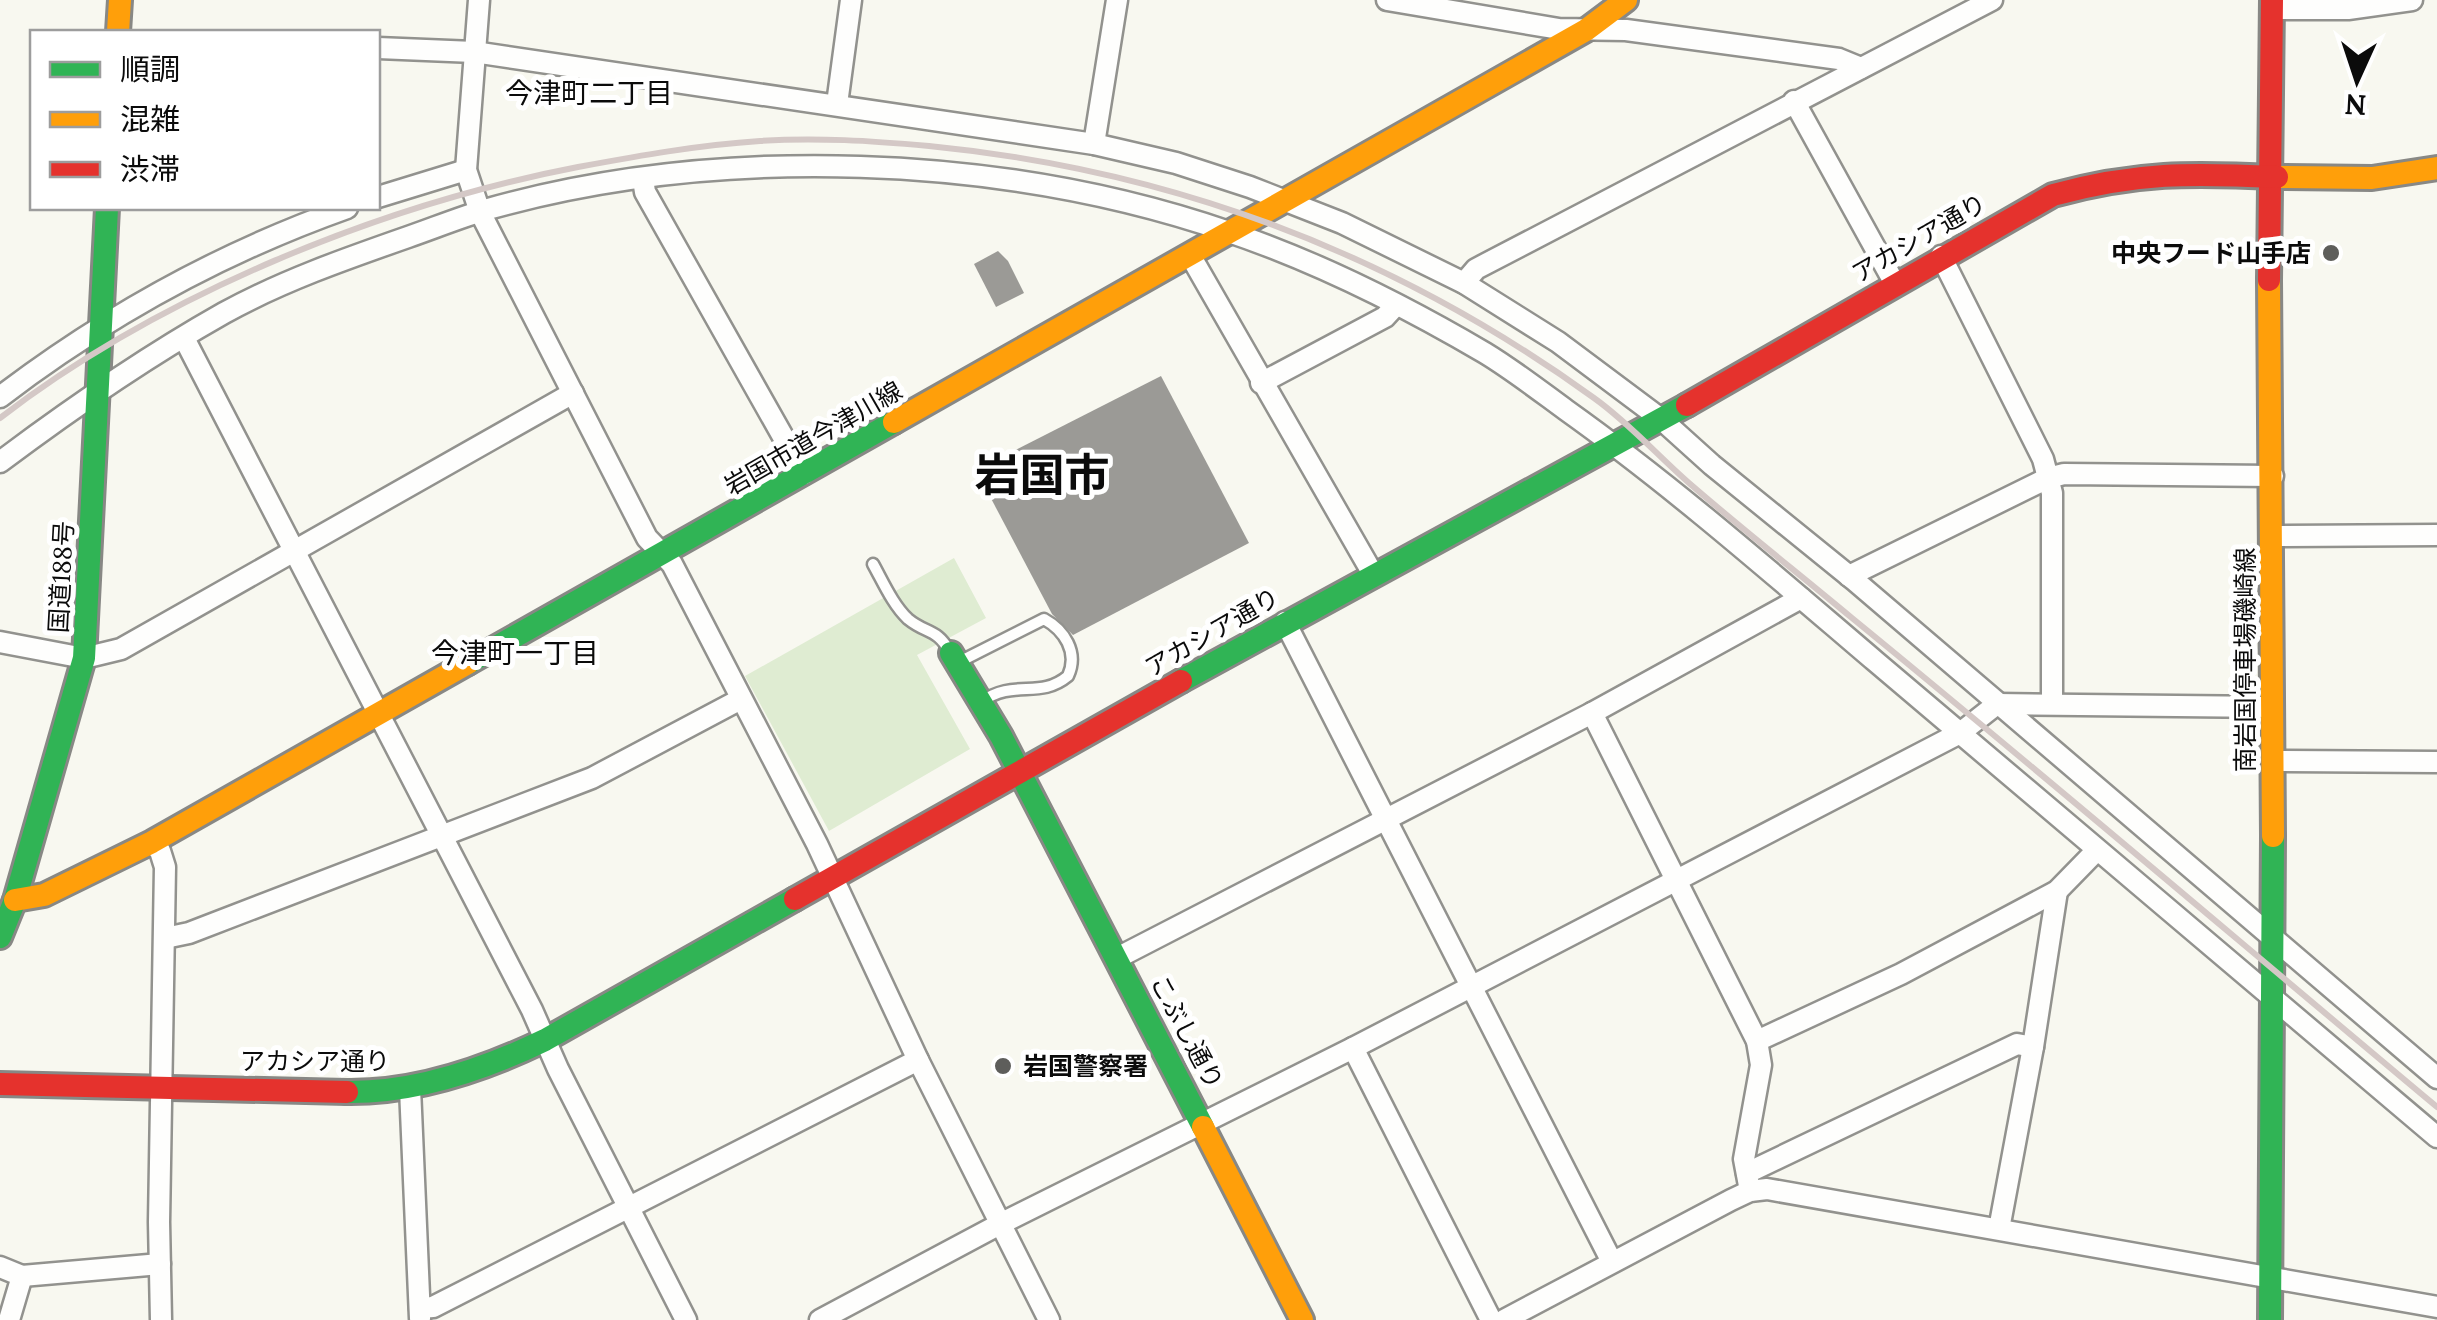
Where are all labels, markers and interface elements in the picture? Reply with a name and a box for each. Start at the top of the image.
legend [30,30,380,210]
north arrow [2307,30,2407,130]
text: 順調 [120,50,180,88]
district label: 今津町二丁目 [505,75,673,111]
text: N [2344,86,2367,124]
text: 混雑 [120,100,180,138]
text: 渋滞 [120,150,180,188]
street label: アカシア通り [1846,187,1992,289]
place label: 中央フード山手店 [2111,237,2311,269]
marker: 中央フード山手店 [2320,242,2342,264]
street label: 岩国市道今津川線 [718,374,908,502]
district label: 岩国市 [974,446,1110,503]
street label: 国道188号 [42,520,80,634]
street label: 南岩国停車場磯崎線 [2229,547,2261,773]
street label: アカシア通り [1139,581,1285,683]
district label: 今津町一丁目 [431,635,599,671]
street label: こぶし通り [1144,969,1230,1095]
street label: アカシア通り [240,1045,390,1077]
place label: 岩国警察署 [1023,1050,1148,1082]
marker: 岩国警察署 [992,1055,1014,1077]

